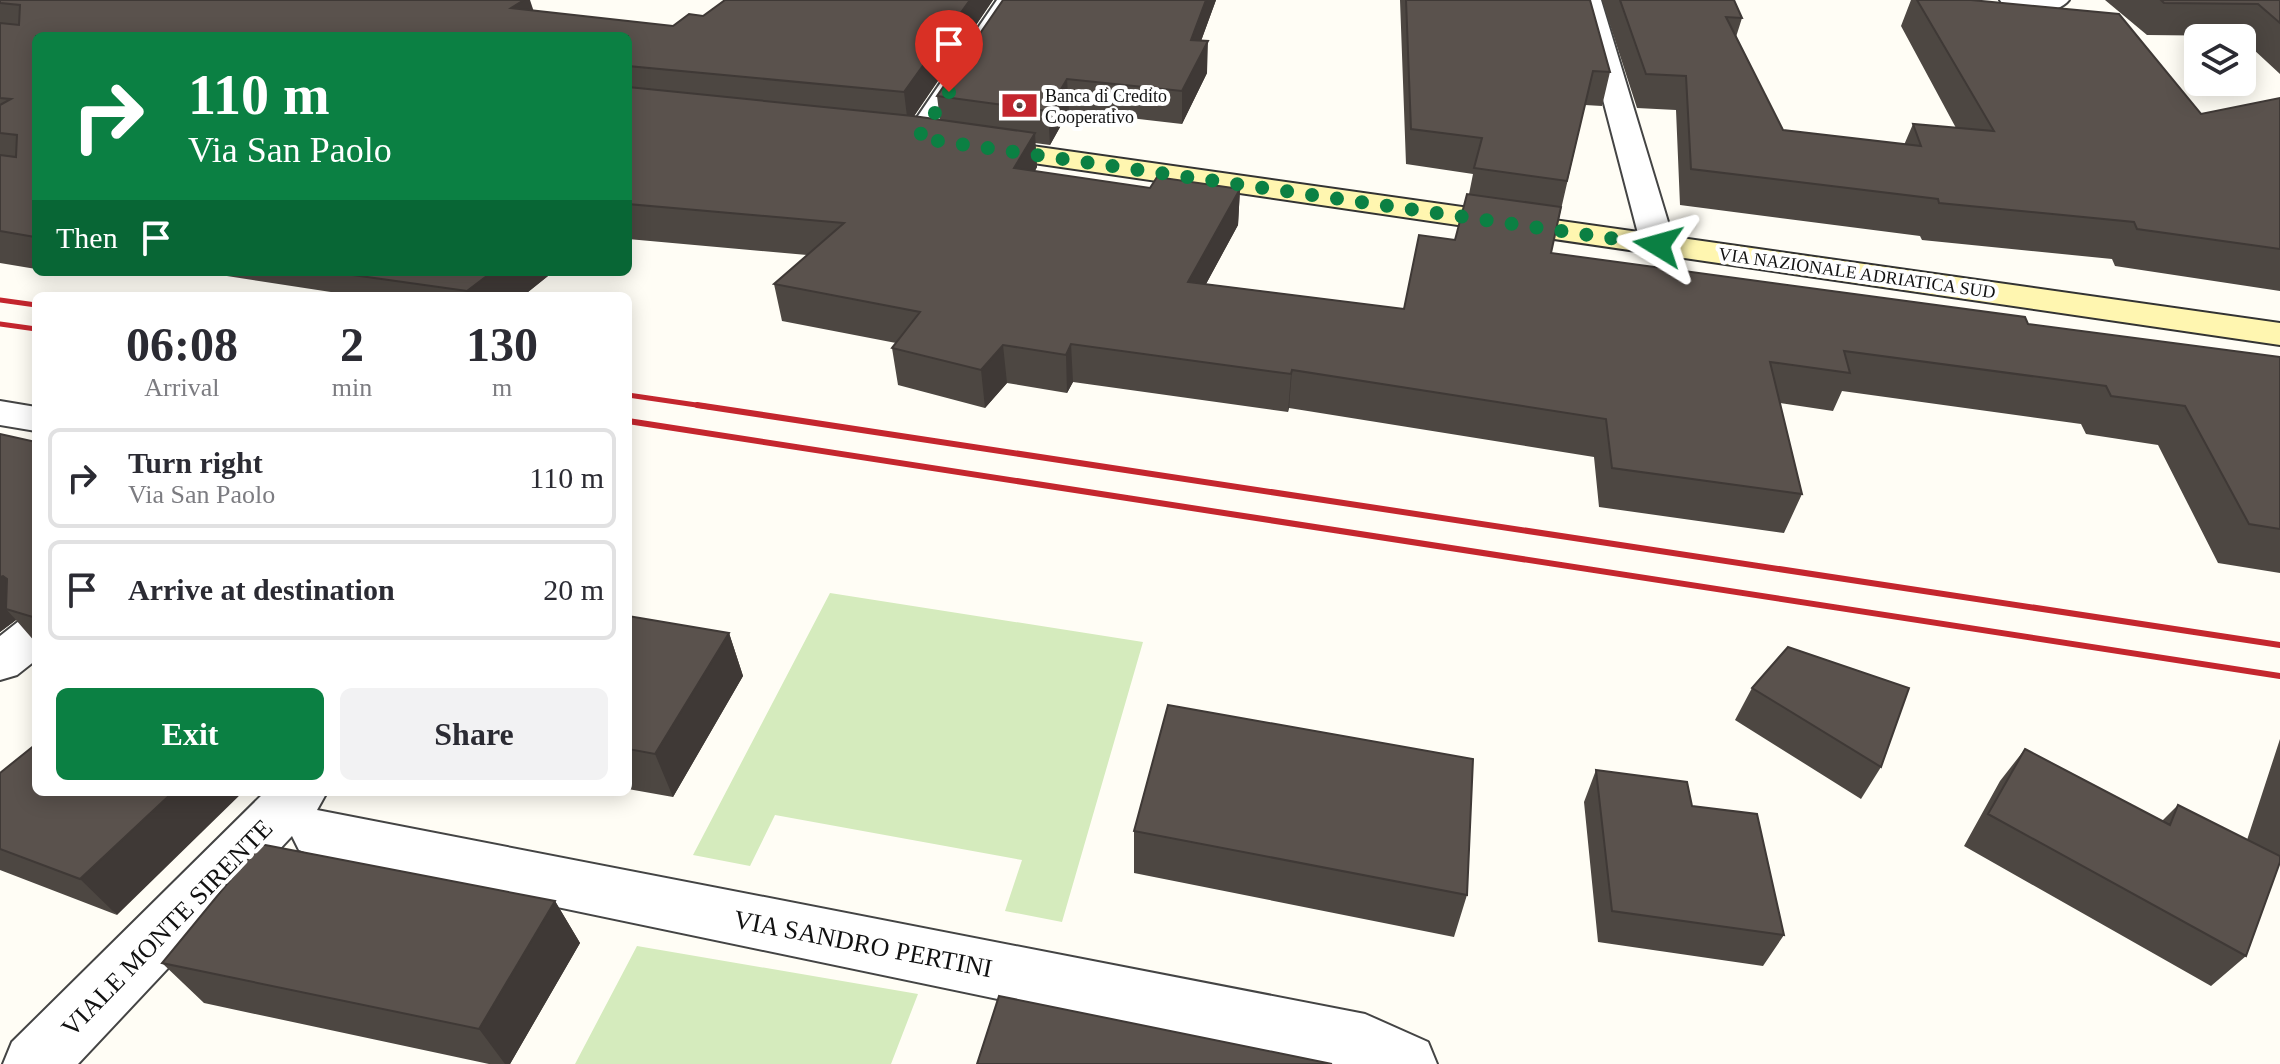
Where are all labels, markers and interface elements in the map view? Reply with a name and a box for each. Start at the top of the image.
pin [915,10,983,92]
icon: arrive [927,22,971,66]
map controls [2184,24,2256,96]
button: layers [2184,24,2256,96]
icon: right [56,64,160,168]
text: 110 m [188,64,330,126]
place label: Banca di Credito Cooperativo [1045,86,1167,127]
bank icon: Banca di Credito Cooperativo [1000,87,1038,125]
text: Via San Paolo [188,130,392,170]
position arrow [1616,203,1700,287]
icon: arrive [134,216,178,260]
text: Then [56,221,118,254]
street label: VIA NAZIONALE ADRIATICA SUD [1717,244,1997,302]
text: 06:08 [126,318,238,371]
text: 2 [340,318,364,371]
text: 130 [466,318,538,371]
text: Arrival [144,373,219,402]
text: min [332,373,372,402]
text: m [492,373,512,402]
text: Turn right [128,446,263,479]
icon: right [60,456,104,500]
text: 110 m [529,461,604,494]
text: Via San Paolo [128,480,275,509]
icon: arrive [60,568,104,612]
text: Arrive at destination [128,573,395,606]
text: 20 m [543,573,604,606]
button: Exit [56,688,324,780]
button: Share [340,688,608,780]
street label: VIALE MONTE SIRENTE [56,814,278,1042]
street label: VIA SANDRO PERTINI [731,905,995,983]

